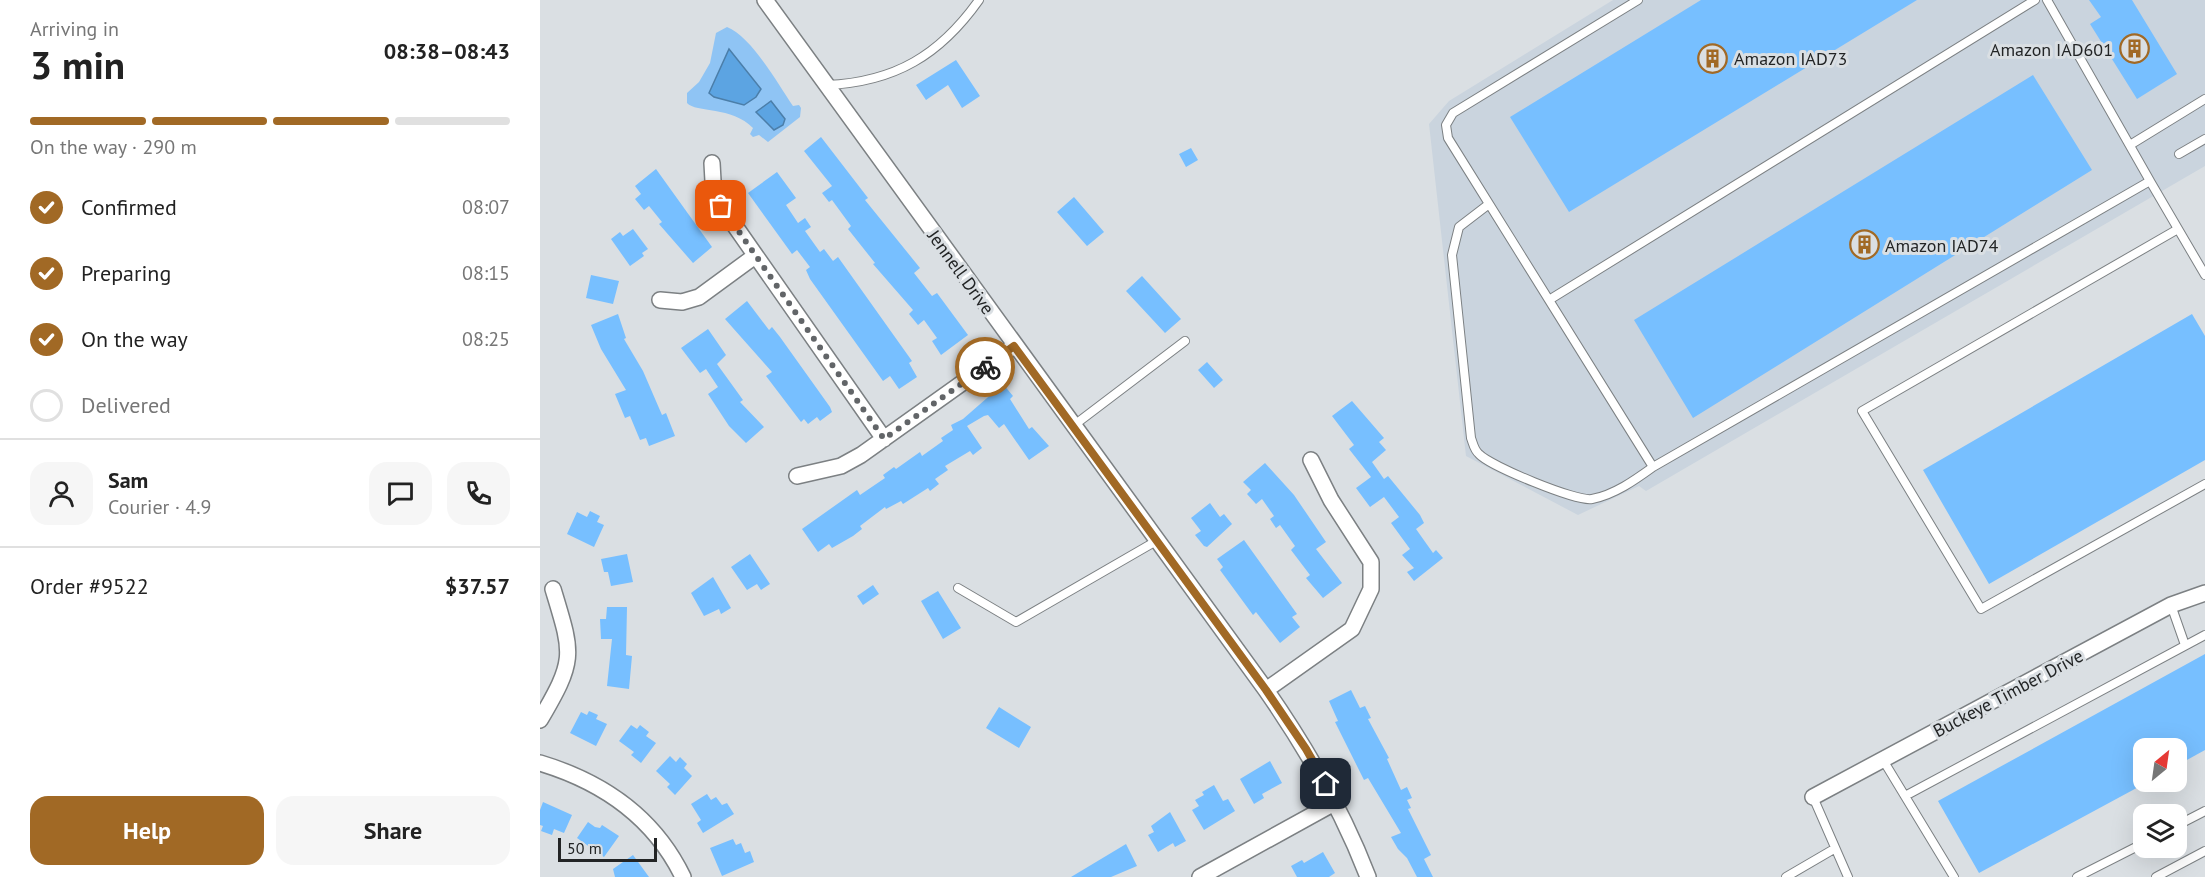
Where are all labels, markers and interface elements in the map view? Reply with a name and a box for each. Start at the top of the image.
text: Arriving in [30,16,119,42]
building icon: Amazon IAD601 [2118,33,2150,65]
text: 08:38–08:43 [384,37,510,65]
place label: Amazon IAD601 [1990,38,2113,61]
text: 3 min [30,39,125,90]
building icon: Amazon IAD73 [1697,42,1729,74]
place label: Amazon IAD73 [1734,47,1847,70]
text: On the way · 290 m [30,134,197,160]
pin [695,180,746,231]
icon: bag [704,189,737,222]
icon: check [30,191,63,224]
text: Confirmed [81,193,177,221]
text: 08:07 [462,194,510,220]
street label: Jennell Drive [922,224,999,319]
building icon: Amazon IAD74 [1848,229,1880,261]
place label: Amazon IAD74 [1885,234,1998,257]
icon: check [30,257,63,290]
text: Preparing [81,259,171,287]
text: 08:15 [462,260,510,286]
icon: check [30,323,63,356]
text: On the way [81,325,188,353]
text: 08:25 [462,326,510,352]
courier [955,337,1015,397]
icon: bike [969,351,1002,384]
text: Delivered [81,391,171,419]
button: person [30,462,93,525]
button: chat [369,462,432,525]
button: phone [447,462,510,525]
text: Sam [108,466,148,494]
text: Courier · 4.9 [108,494,211,520]
text: Order #9522 [30,572,149,600]
text: $37.57 [445,572,510,600]
street label: Buckeye Timber Drive [1929,644,2087,742]
north arrow [2133,738,2187,792]
map controls [2133,738,2187,858]
pin [1300,758,1351,809]
icon: home [1309,767,1342,800]
button: Help [30,796,264,865]
button: Share [276,796,510,865]
button: layers [2133,804,2187,858]
scale bar [558,835,657,862]
text: 50 m [567,838,602,858]

